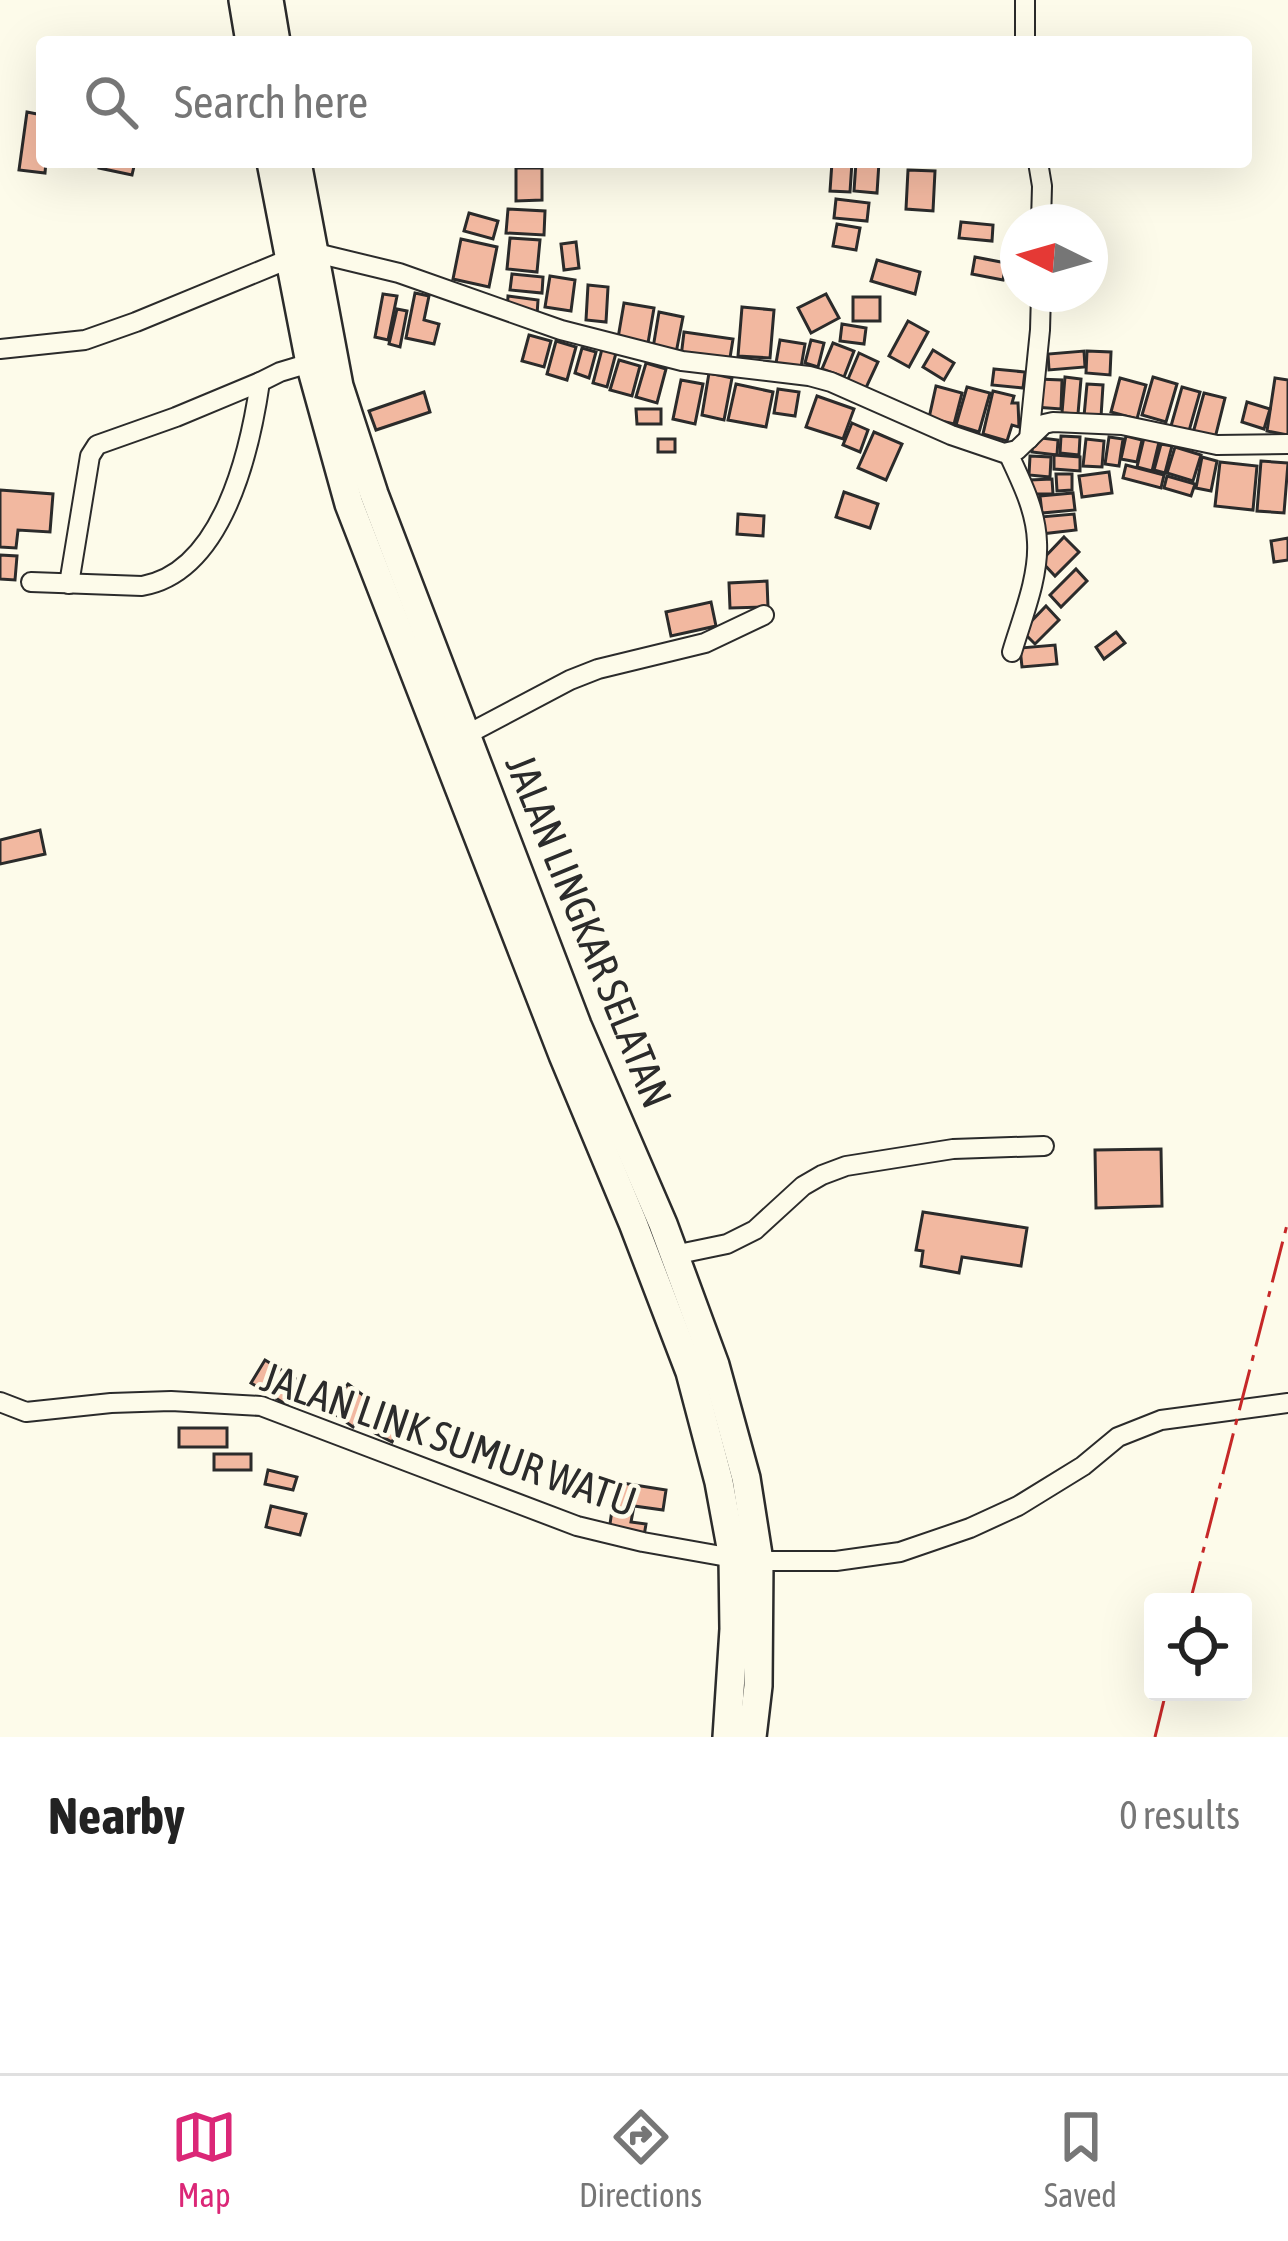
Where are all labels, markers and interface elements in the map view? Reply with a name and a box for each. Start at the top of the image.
search box [36,36,1252,168]
icon: search [78,69,144,135]
text: Search here [174,76,368,128]
north arrow [1000,204,1108,312]
street label: JALAN LINGKAR SELATAN [496,748,682,1114]
street label: JALAN LINK SUMUR WATU [255,1352,643,1526]
map controls [1144,1593,1252,1701]
button: locate [1144,1593,1252,1701]
text: Nearby [48,1786,185,1845]
text: 0 results [1119,1793,1240,1837]
tab: Map [171,2104,237,2214]
tab: Directions [579,2104,702,2214]
tab: Saved [1044,2104,1117,2214]

